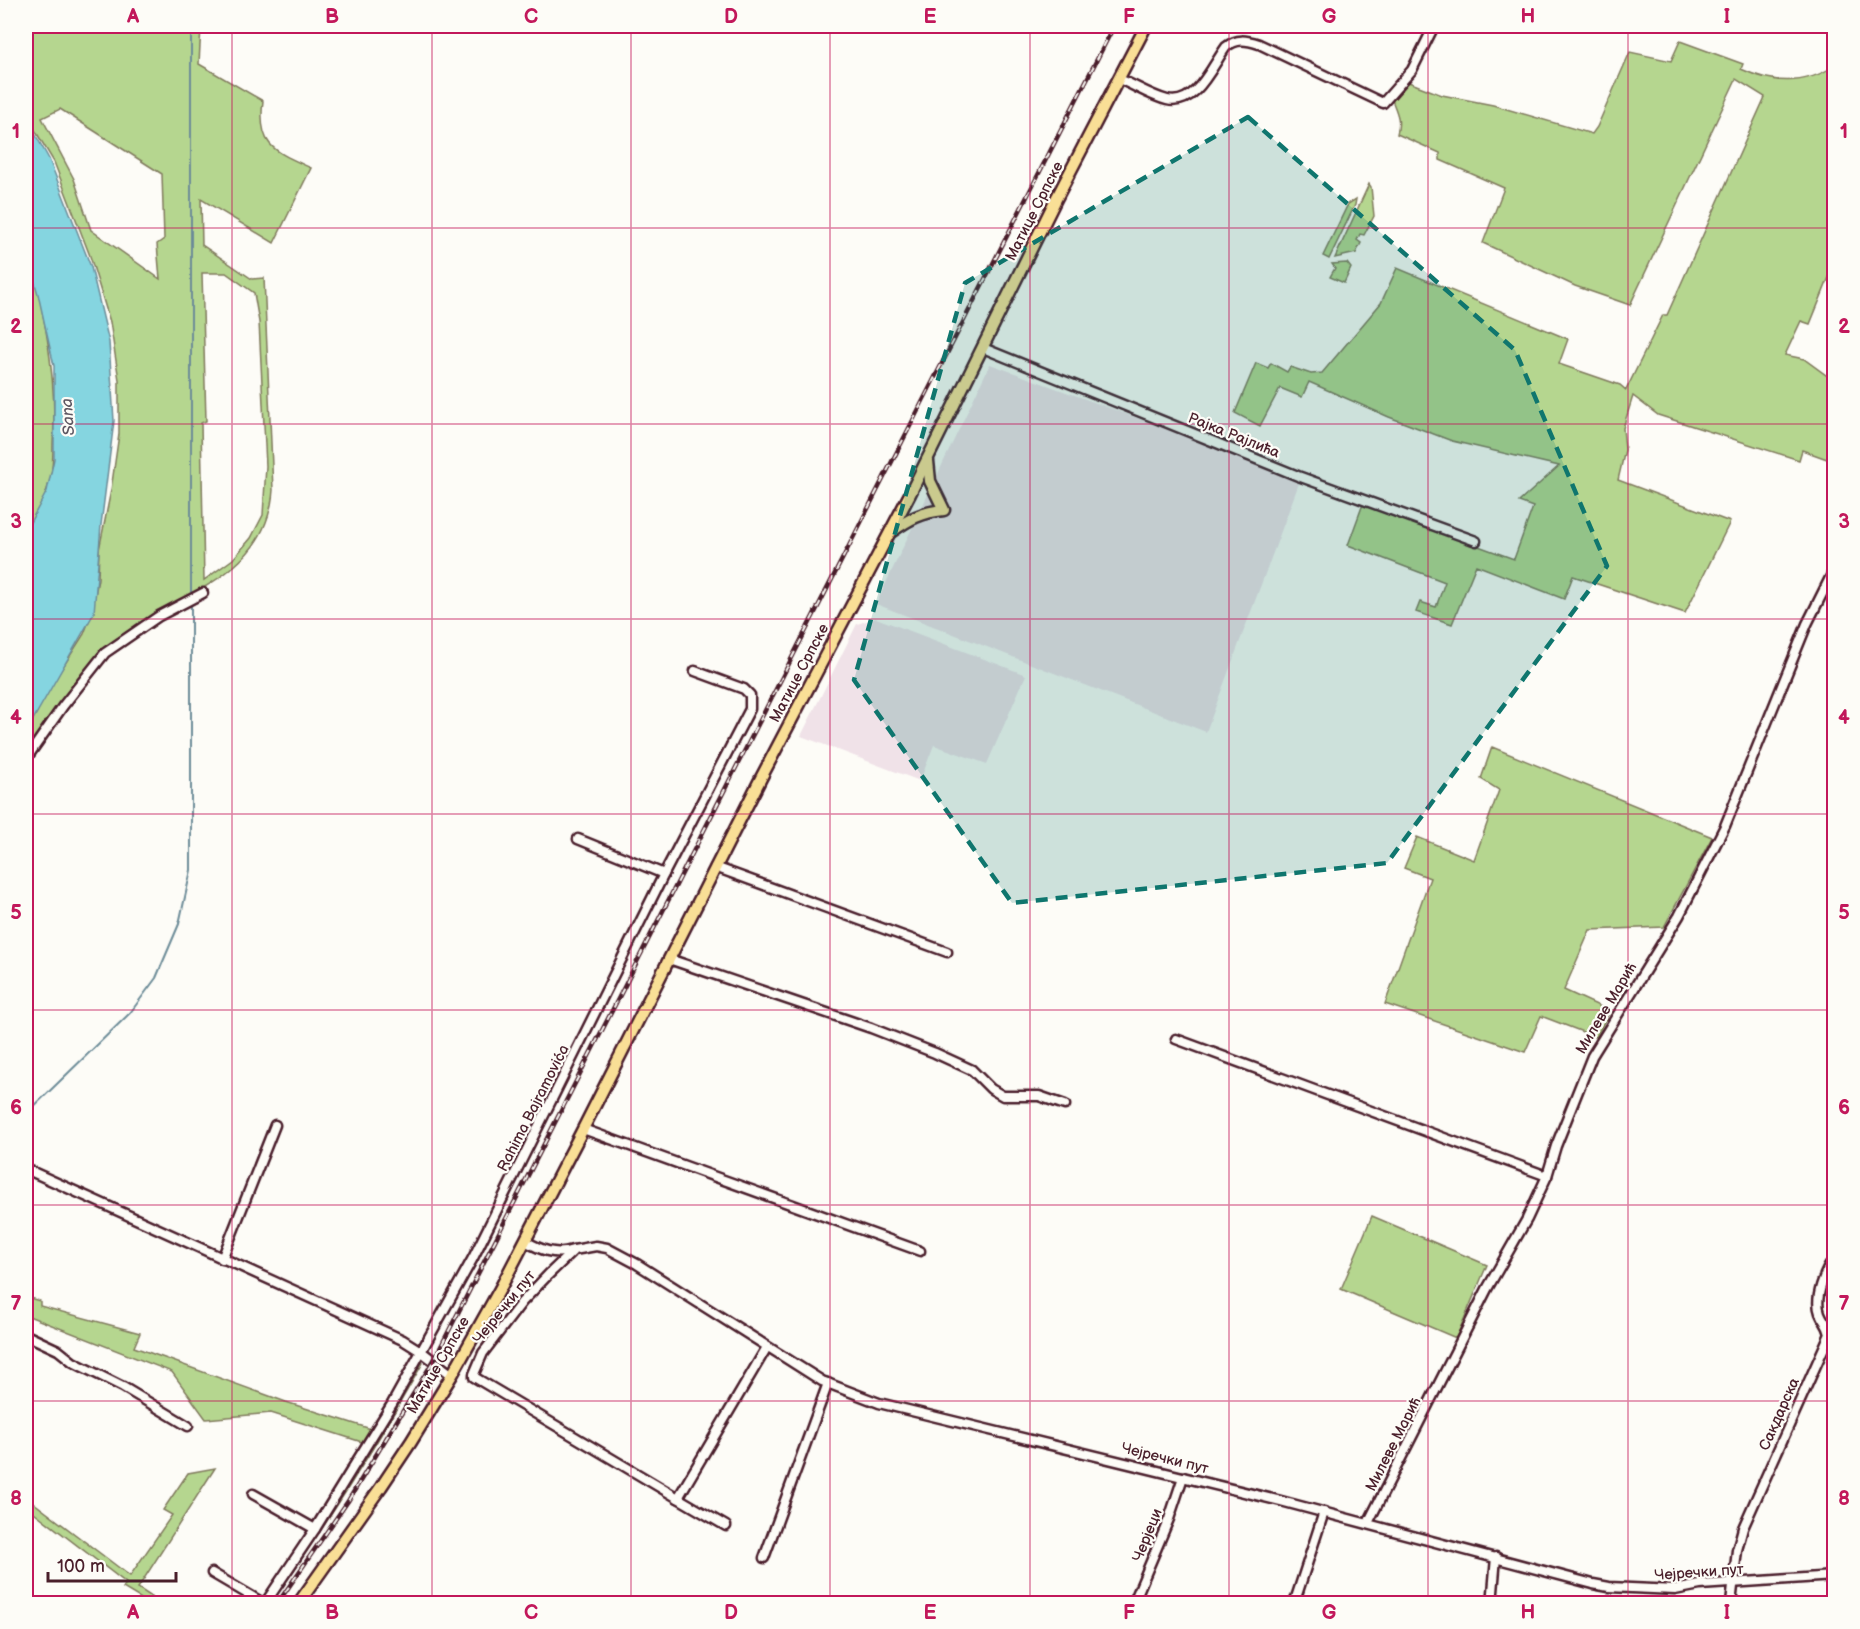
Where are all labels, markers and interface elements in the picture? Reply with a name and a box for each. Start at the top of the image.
text: A [126,5,140,29]
text: B [325,5,339,29]
text: C [524,5,538,29]
text: D [724,5,738,29]
text: E [924,5,937,29]
text: F [1123,5,1135,29]
text: G [1322,5,1337,29]
text: H [1521,5,1535,29]
text: I [1724,5,1730,29]
text: 1 [12,120,20,144]
text: 1 [1840,120,1848,144]
street label: Матице Српске [1001,158,1068,264]
text: 2 [10,315,22,339]
text: 2 [1838,315,1850,339]
water label: Sana [58,398,79,436]
street label: Рајка Рајлића [1185,408,1283,463]
text: 3 [10,510,22,534]
text: 3 [1838,510,1850,534]
street label: Матице Српске [765,621,833,726]
text: 4 [10,706,22,730]
text: 4 [1838,706,1850,730]
text: 5 [10,901,22,925]
text: 5 [1838,901,1850,925]
street label: Милеве Мaрић [1572,959,1641,1057]
street label: Rahima Bajramovića [493,1042,574,1175]
text: 6 [10,1096,22,1120]
text: 6 [1838,1096,1850,1120]
street label: Чејречки пут [469,1267,540,1348]
text: 7 [10,1292,22,1316]
text: 7 [1838,1292,1850,1316]
street label: Матице Српске [403,1313,474,1417]
street label: Сакдарска [1755,1375,1804,1453]
street label: Милеве Мaрић [1362,1394,1425,1495]
street label: Чејречки пут [1119,1438,1211,1479]
text: 8 [10,1487,22,1511]
text: 8 [1838,1487,1850,1511]
street label: Черјеци [1128,1506,1167,1565]
scale bar [48,1545,176,1583]
text: 100 m [57,1556,105,1577]
street label: Чејречки пут [1654,1560,1744,1585]
text: A [126,1601,140,1625]
text: B [325,1601,339,1625]
text: C [524,1601,538,1625]
text: D [724,1601,738,1625]
text: E [924,1601,937,1625]
text: F [1123,1601,1135,1625]
text: G [1322,1601,1337,1625]
text: H [1521,1601,1535,1625]
text: I [1724,1601,1730,1625]

